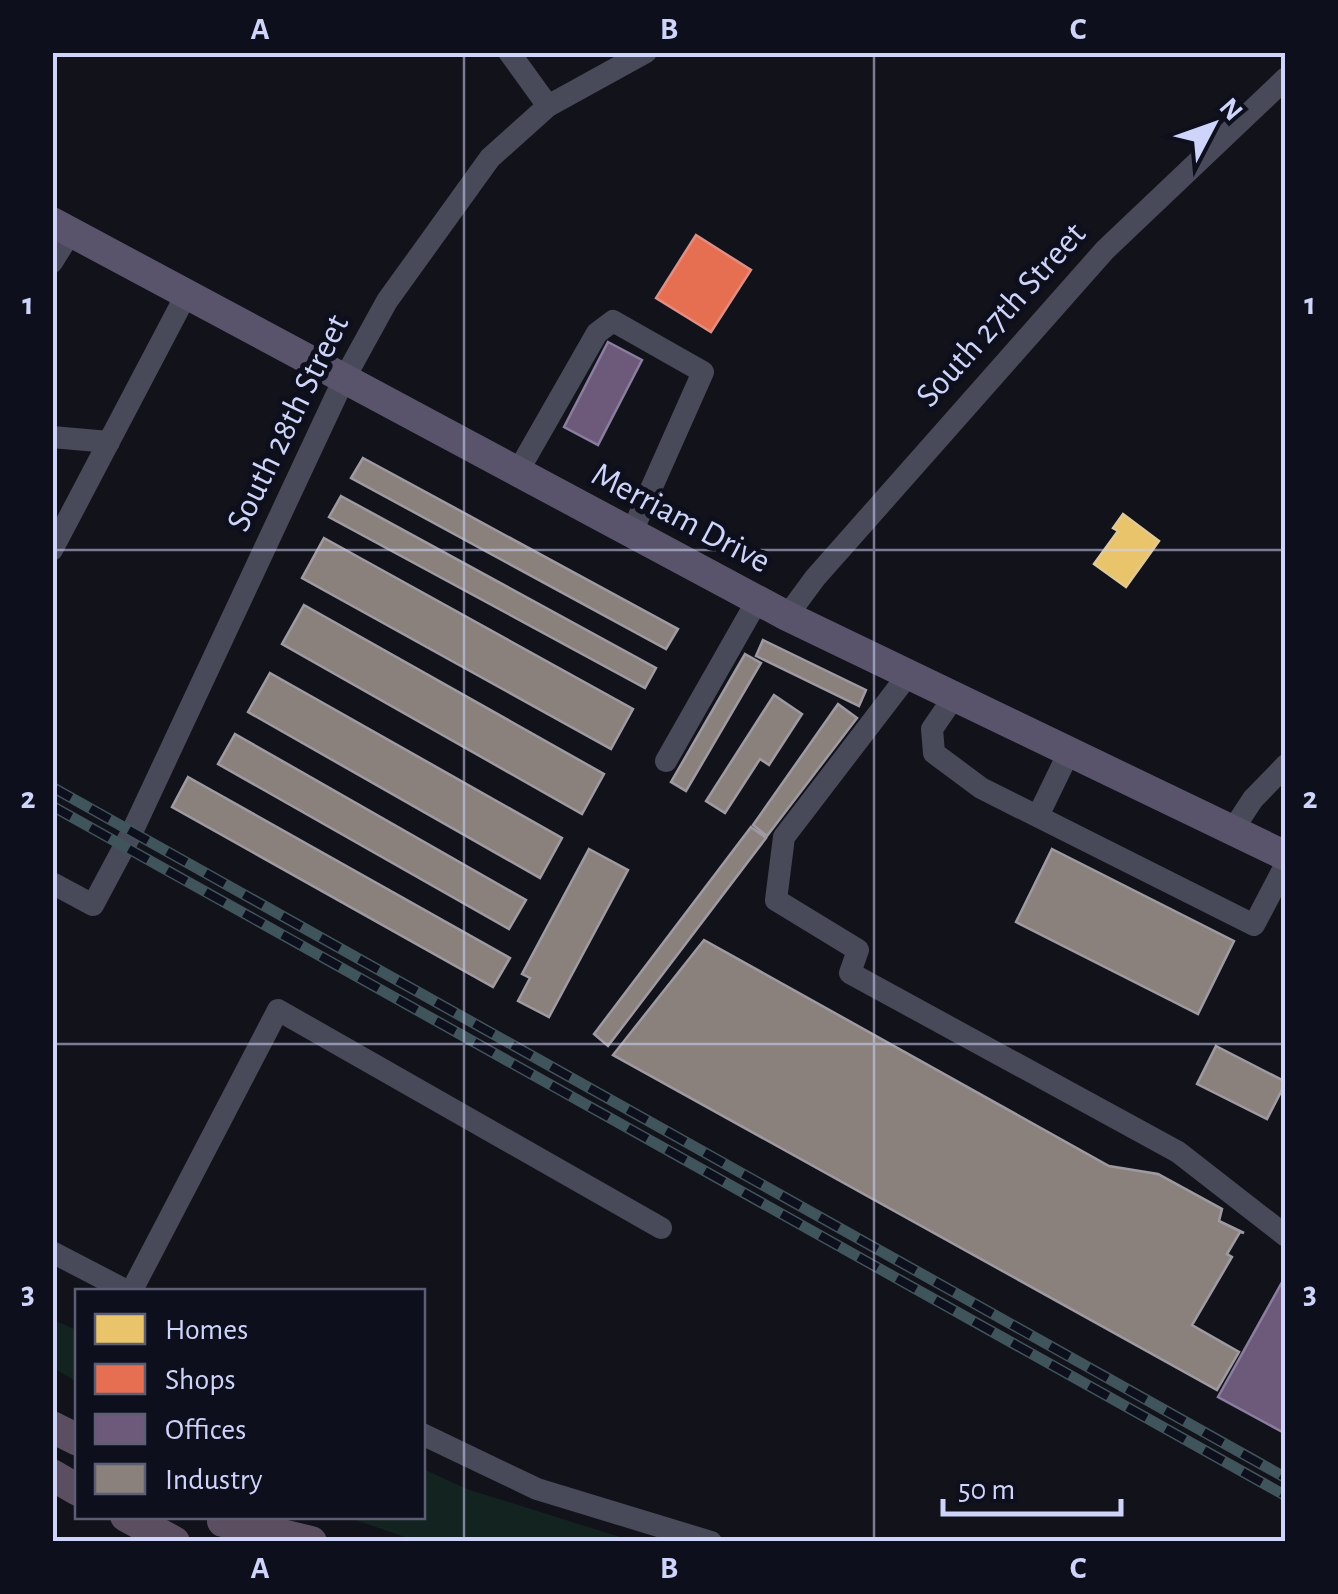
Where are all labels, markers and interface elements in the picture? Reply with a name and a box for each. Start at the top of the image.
text: A [250,13,270,45]
text: B [660,13,678,45]
text: C [1070,13,1087,45]
north arrow [1163,75,1263,175]
text: N [1213,93,1247,126]
street label: South 27th Street [910,216,1092,414]
text: 1 [22,288,34,320]
text: 1 [1304,288,1316,320]
street label: South 28th Street [221,309,355,537]
street label: Merriam Drive [586,456,776,580]
text: 2 [20,782,36,814]
text: 2 [1302,782,1318,814]
text: 3 [21,1277,35,1309]
text: 3 [1303,1277,1317,1309]
legend [75,1289,425,1519]
text: Homes [165,1315,248,1345]
text: Shops [165,1365,236,1395]
text: Offices [165,1415,246,1445]
scale bar [943,1454,1120,1516]
text: Industry [165,1465,263,1495]
text: 50 m [958,1475,1015,1505]
text: A [250,1552,270,1584]
text: B [660,1552,678,1584]
text: C [1070,1552,1087,1584]

